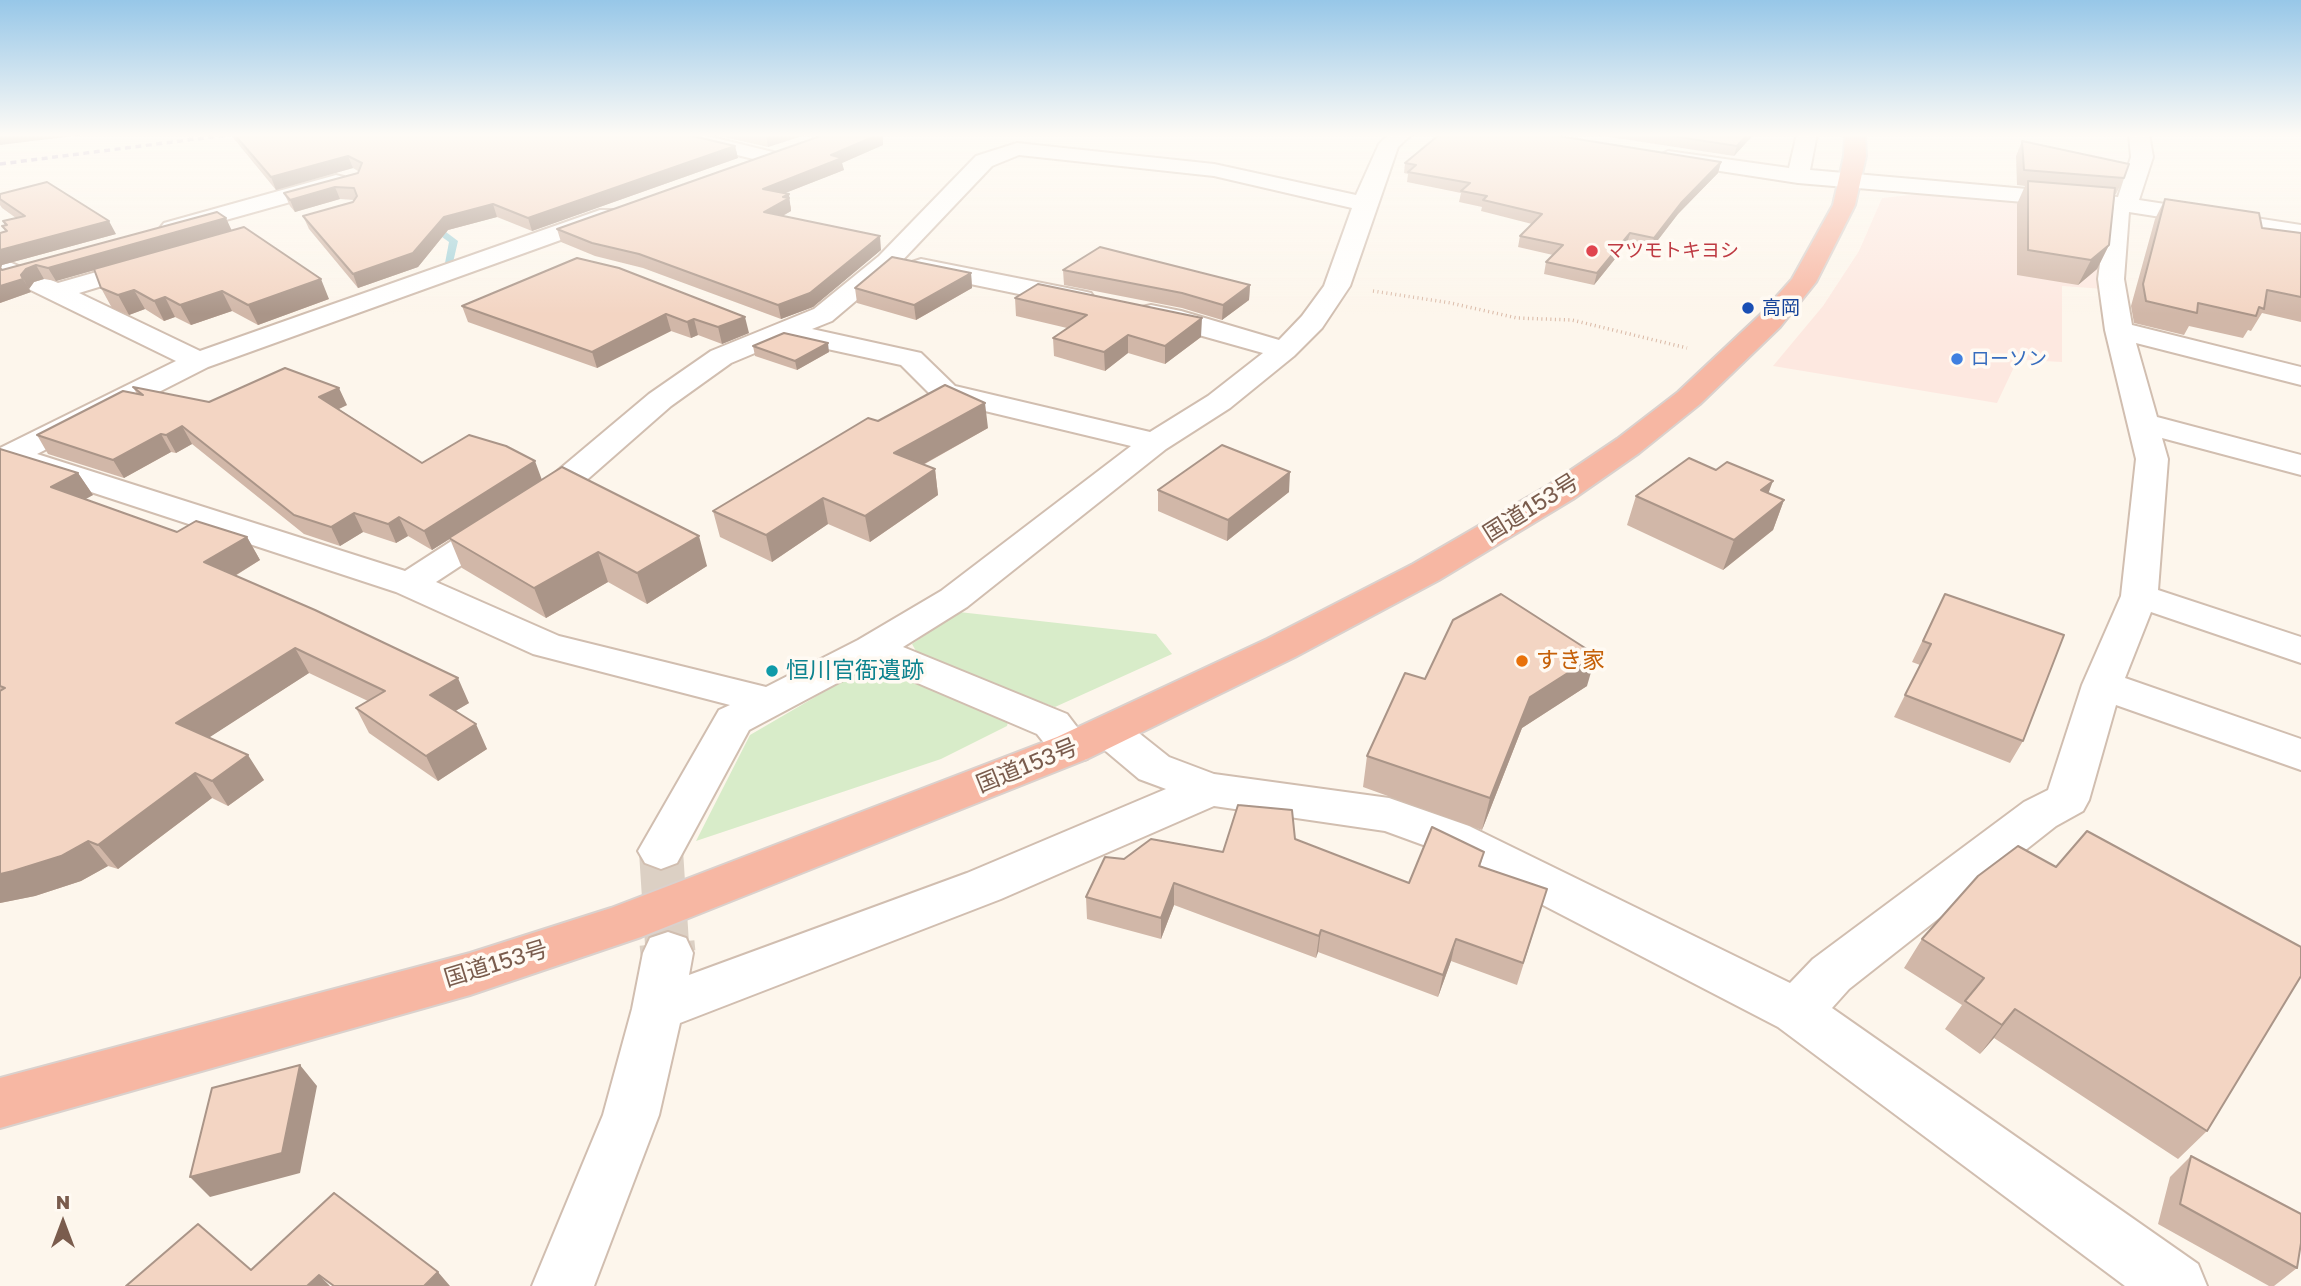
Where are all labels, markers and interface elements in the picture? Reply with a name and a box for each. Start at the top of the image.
place label: マツモトキヨシ [1606,240,1739,262]
marker: マツモトキヨシ [1584,243,1600,259]
place label: 高岡 [1762,297,1800,319]
marker: 高岡 [1740,300,1756,316]
place label: ローソン [1971,348,2047,370]
marker: ローソン [1949,351,1965,367]
street label: 国道153号 [1478,468,1584,548]
place label: すき家 [1536,647,1605,675]
marker: すき家 [1514,653,1530,669]
place label: 恒川官衙遺跡 [786,657,924,685]
marker: 恒川官衙遺跡 [764,663,780,679]
street label: 国道153号 [972,733,1082,799]
street label: 国道153号 [441,935,551,993]
north arrow [28,1188,98,1258]
text: N [56,1190,70,1213]

